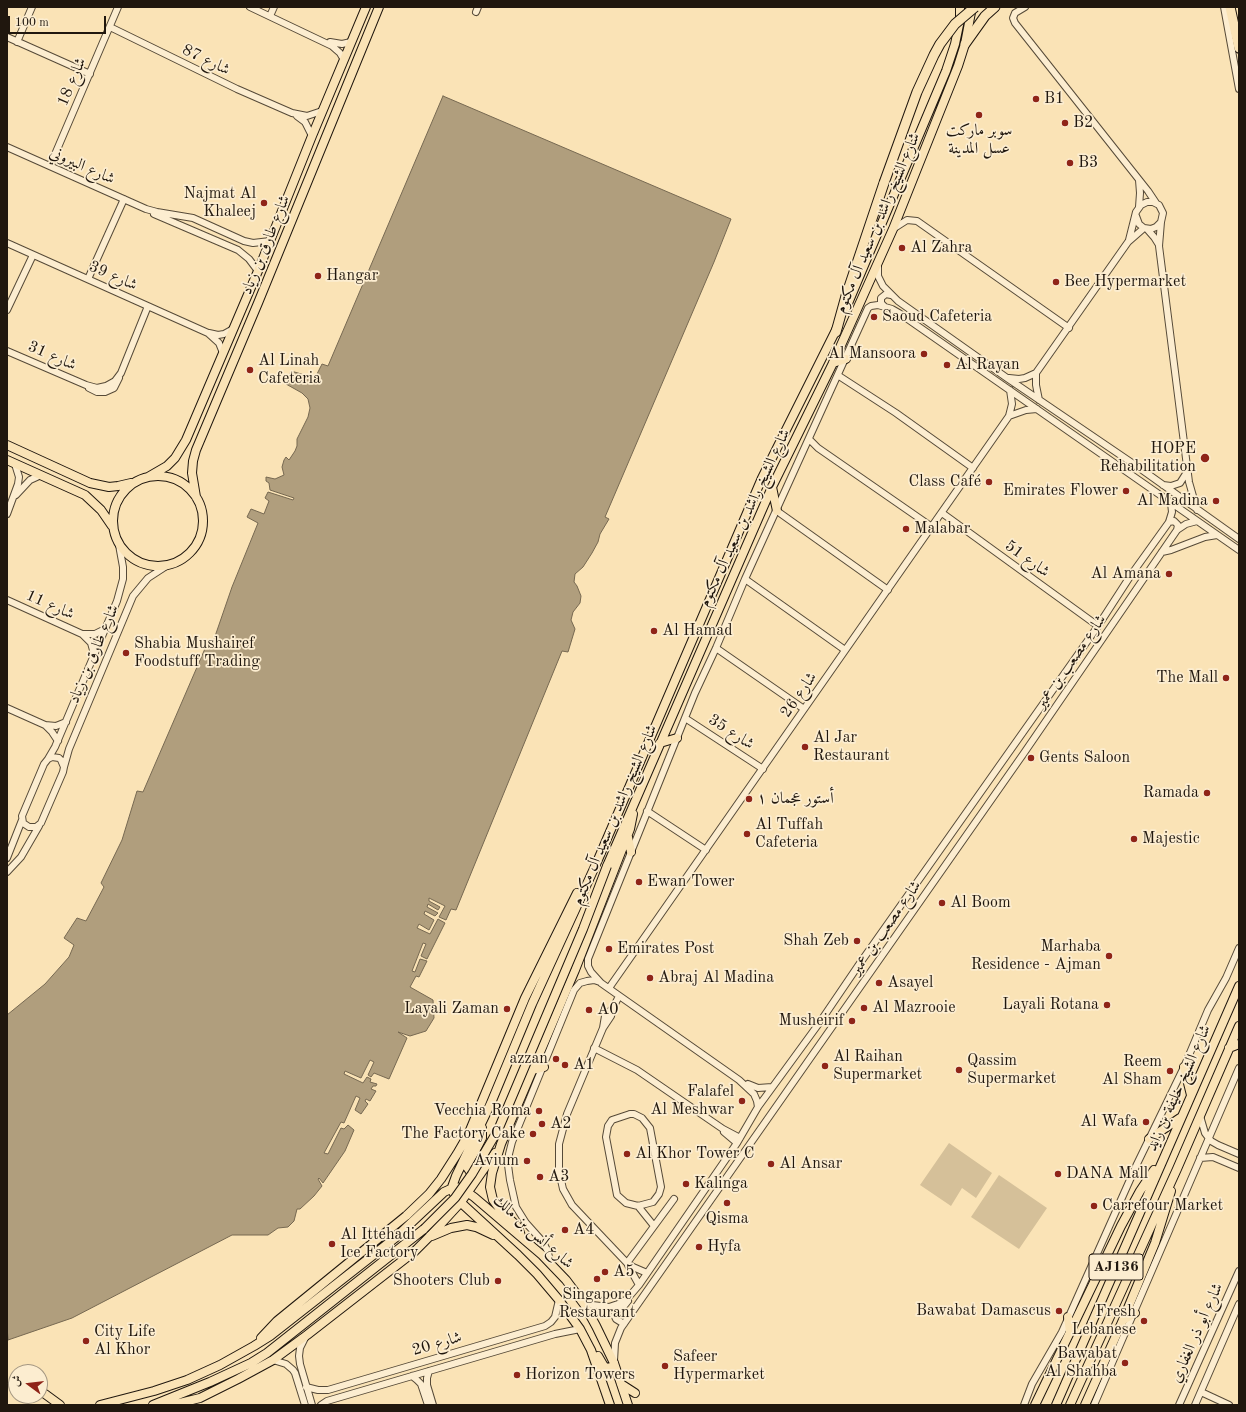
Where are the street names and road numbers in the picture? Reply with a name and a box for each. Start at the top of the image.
street label: شارع 87 [179,40,233,80]
street label: شارع 18 [53,55,91,109]
street label: شارع الشيخ راشد بن سعيد آل مكتوم [831,130,925,316]
street label: شارع البيروني [46,143,118,189]
street label: شارع طارق بن زياد [237,192,295,298]
street label: شارع 39 [86,257,140,295]
street label: شارع 31 [25,337,79,375]
street label: شارع الشيخ راشد بن سعيد آل مكتوم [695,426,795,610]
street label: شارع 51 [1001,536,1053,582]
street label: شارع 11 [23,586,77,624]
street label: شارع طارق بن زياد [65,602,123,706]
street label: شارع مصعب بن عمير [1031,611,1111,713]
street label: شارع 26 [777,669,821,721]
street label: شارع 35 [704,710,758,754]
street label: شارع الشيخ راشد بن سعيد آل مكتوم [568,722,662,908]
street label: شارع مصعب بن عمير [846,877,926,979]
street label: شارع الشيخ خليفة بن زايد [1143,1022,1215,1154]
street label: شارع أنس بن مالك [489,1191,577,1273]
road number: AJ136 [1089,1254,1143,1280]
street label: شارع أبو ذر الغفاري [1166,1280,1228,1386]
street label: شارع 20 [410,1328,464,1360]

